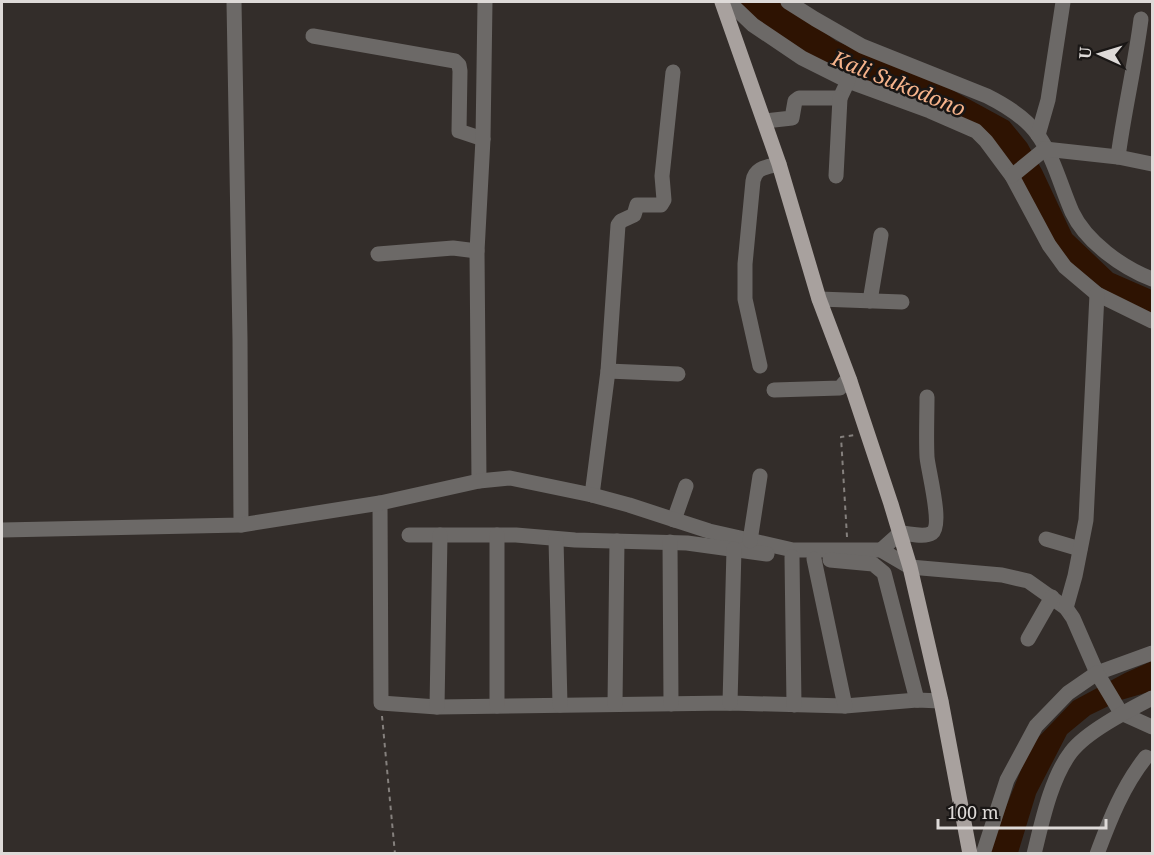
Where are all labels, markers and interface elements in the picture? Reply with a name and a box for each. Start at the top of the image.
north arrow [1070,24,1130,84]
water label: Kali Sukodono [827,43,970,122]
text: U [1074,46,1096,60]
scale bar [938,792,1106,830]
text: 100 m [947,800,999,824]

